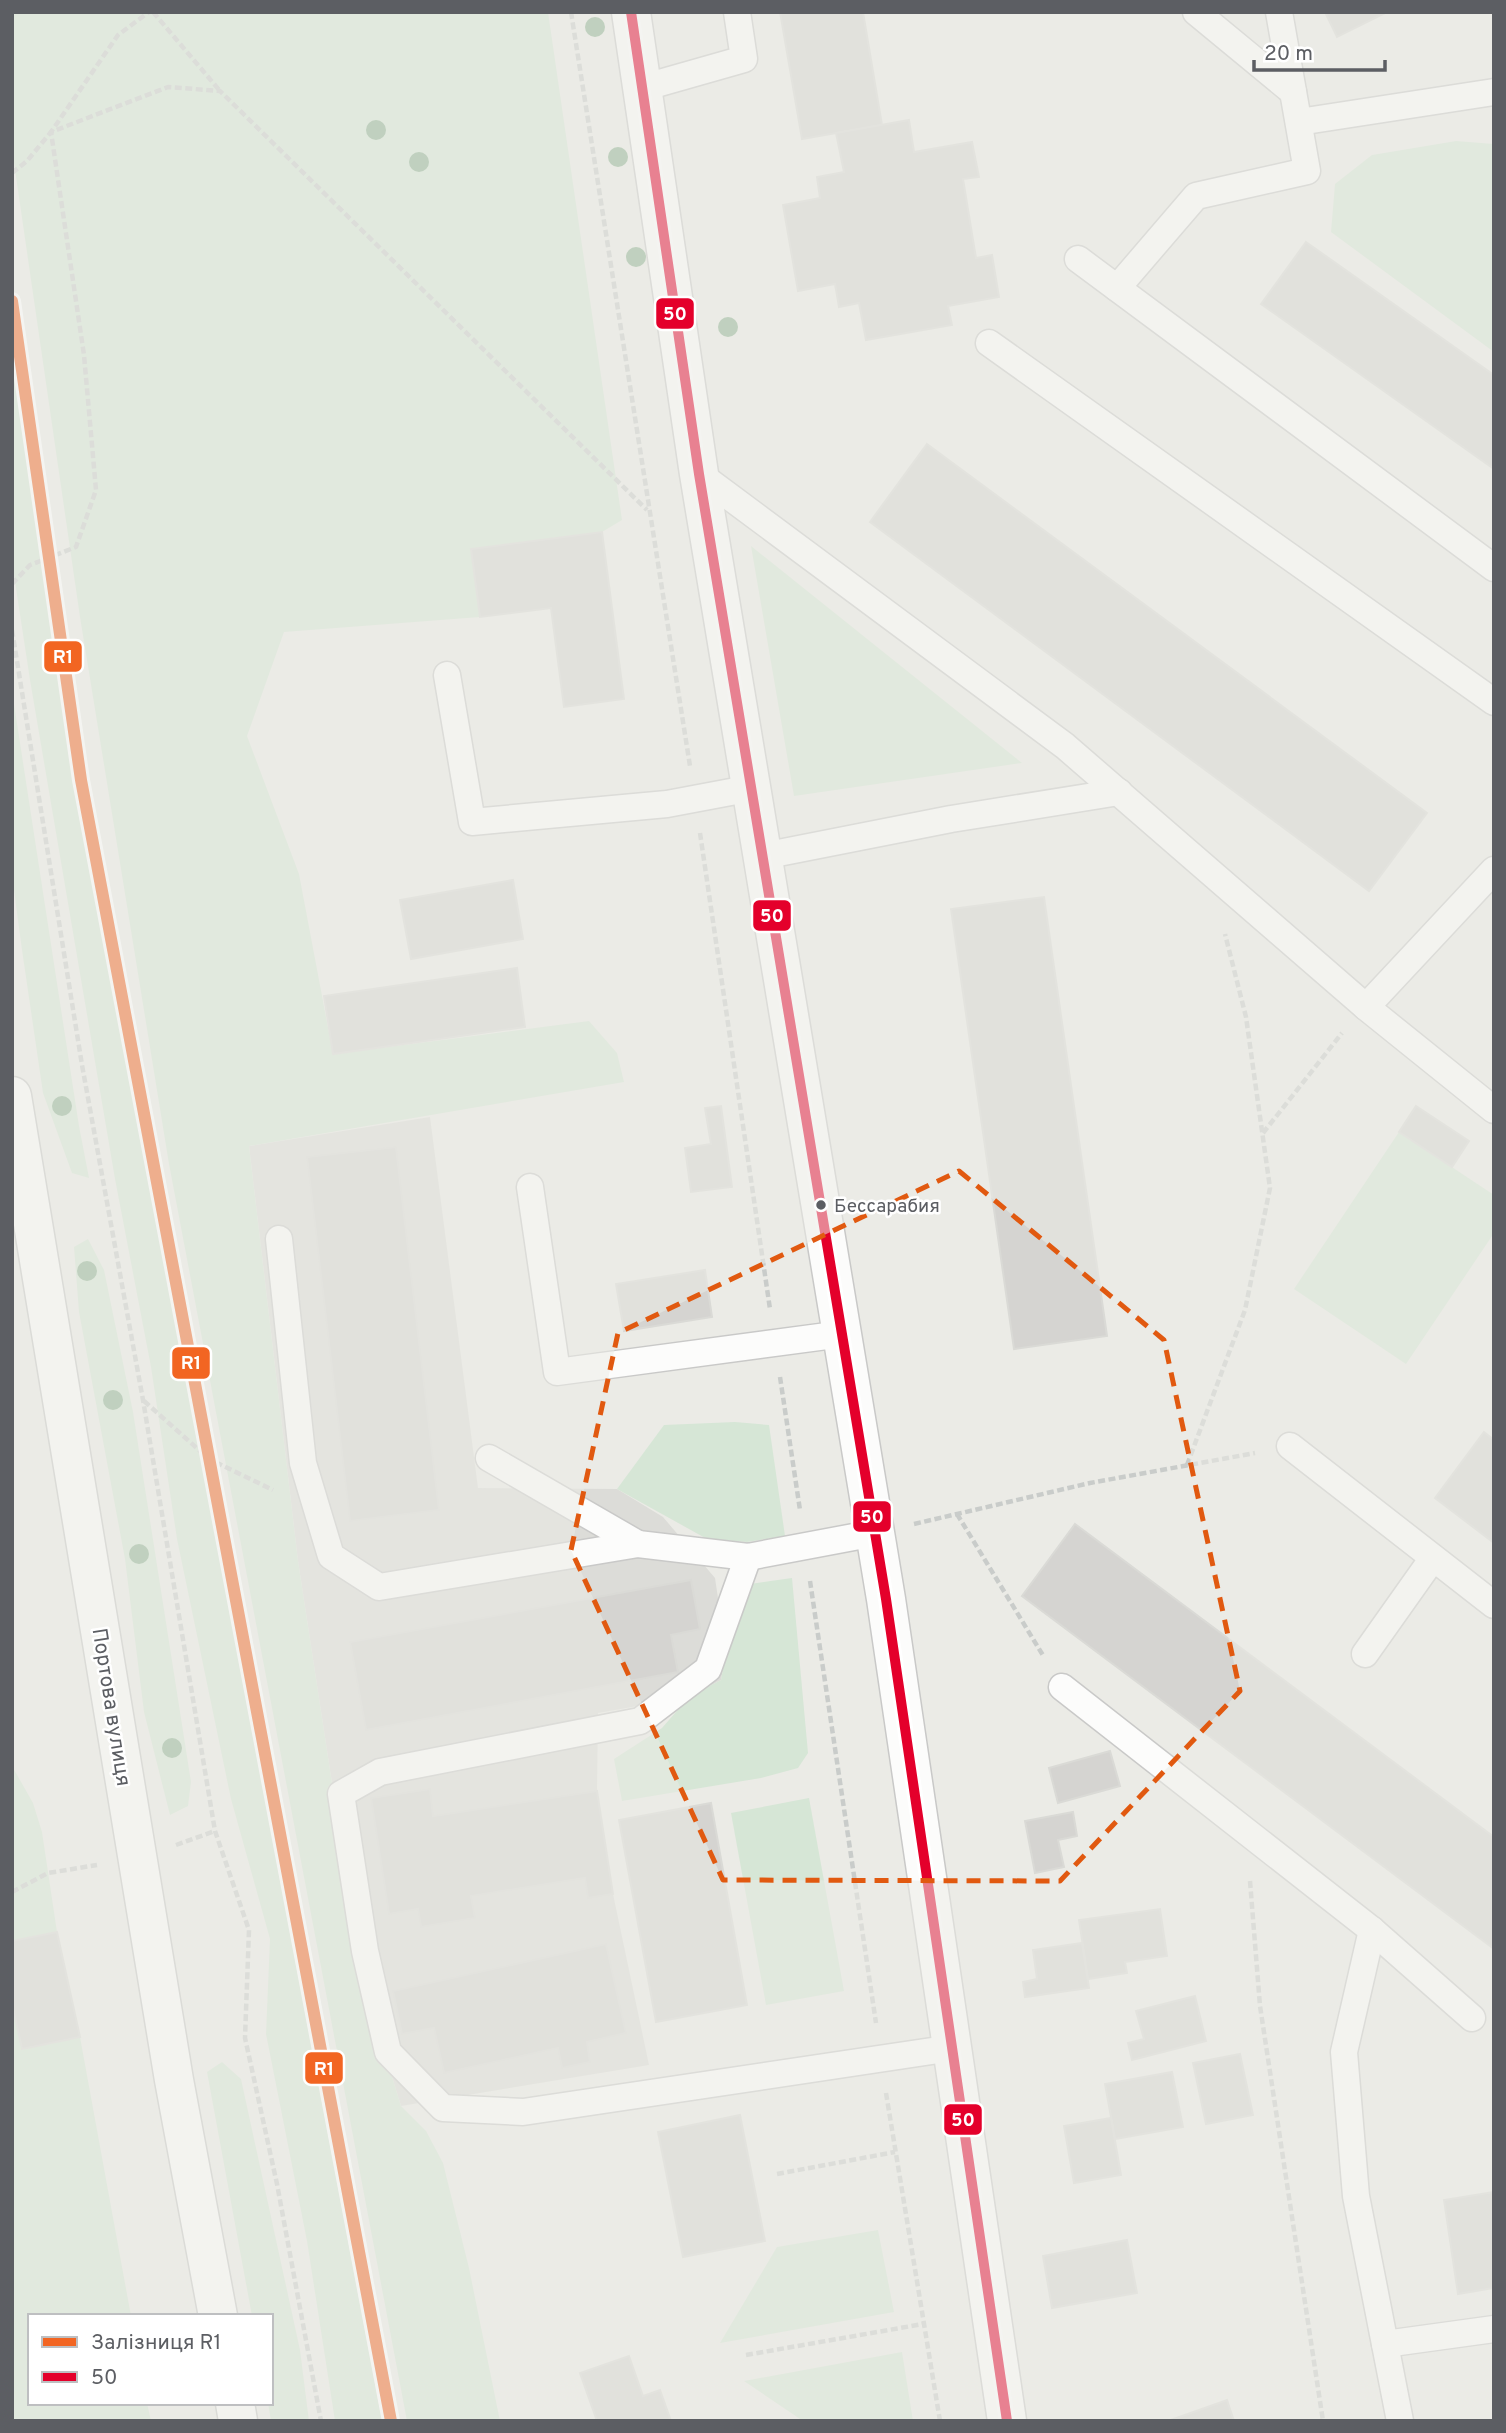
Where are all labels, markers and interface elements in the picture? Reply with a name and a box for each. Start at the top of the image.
scale bar [1254,28,1385,72]
text: 20 m [1264,41,1313,68]
line badge: 50 [655,297,695,330]
text: 50 [663,303,687,327]
line badge: R1 [43,640,83,673]
text: R1 [53,646,73,670]
line badge: 50 [752,899,792,932]
text: 50 [760,905,784,929]
place label: Бессарабия [834,1195,940,1219]
marker: Бессарабия [814,1198,828,1212]
line badge: R1 [171,1346,211,1380]
text: R1 [181,1352,201,1376]
line badge: 50 [852,1500,892,1533]
text: 50 [860,1506,884,1530]
street label: Портова вулиця [85,1626,136,1788]
line badge: R1 [304,2051,344,2085]
text: R1 [314,2058,334,2082]
line badge: 50 [943,2103,983,2136]
text: 50 [951,2109,975,2133]
legend [28,2314,273,2405]
text: Залізниця R1 [91,2330,221,2357]
text: 50 [91,2365,117,2392]

